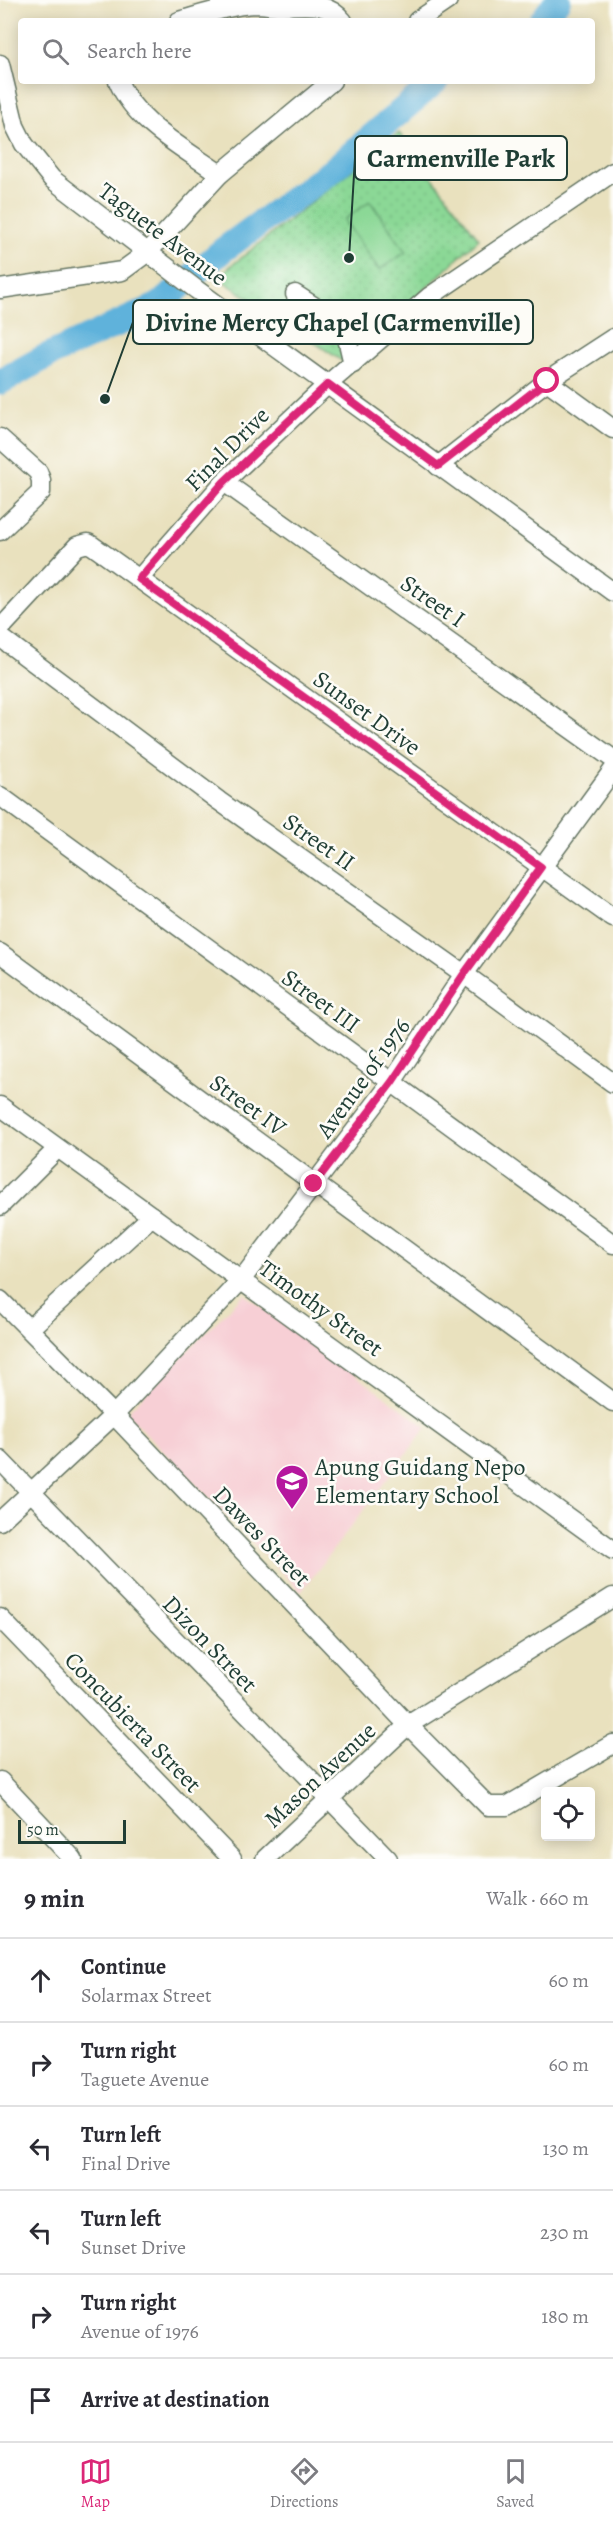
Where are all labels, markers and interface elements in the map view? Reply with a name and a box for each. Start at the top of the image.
search box [18,18,595,84]
icon: search [39,35,72,68]
text: Search here [87,36,192,66]
callout: Carmenville Park [355,136,567,180]
text: Carmenville Park [367,141,556,176]
street label: Taguete Avenue [92,175,234,293]
callout: Divine Mercy Chapel (Carmenville) [133,300,533,344]
text: Divine Mercy Chapel (Carmenville) [145,305,521,340]
route start [533,367,559,393]
street label: Final Drive [178,400,276,498]
street label: Street I [394,567,472,635]
street label: Sunset Drive [307,663,427,763]
street label: Street II [277,806,361,878]
street label: Street III [275,962,367,1040]
street label: Avenue of 1976 [308,1011,417,1145]
street label: Street IV [203,1066,293,1144]
route end [300,1170,326,1196]
street label: Timothy Street [253,1252,389,1364]
place label: Apung Guidang Nepo Elementary School [314,1451,526,1511]
school or university icon: Apung Guidang Nepo Elementary School [274,1463,310,1510]
street label: Dawes Street [206,1479,318,1593]
street label: Dizon Street [156,1588,264,1700]
street label: Concubierta Street [57,1644,209,1800]
street label: Mason Avenue [257,1715,383,1835]
map controls [541,1787,595,1841]
button: locate [541,1787,595,1841]
scale bar [18,1817,126,1844]
text: 50 m [27,1819,59,1841]
text: 9 min [24,1881,85,1916]
text: Walk · 660 m [486,1885,589,1912]
text: Continue [81,1952,166,1982]
icon: ahead [24,1964,57,1997]
text: 60 m [549,1967,589,1994]
text: Solarmax Street [81,1982,212,2009]
text: Turn right [81,2036,177,2066]
icon: right [24,2048,57,2081]
text: 60 m [549,2051,589,2078]
text: Taguete Avenue [81,2066,209,2093]
text: Turn left [81,2120,161,2150]
icon: left [24,2132,57,2165]
text: 130 m [543,2135,589,2162]
text: Final Drive [81,2150,171,2177]
text: Turn left [81,2204,161,2234]
icon: left [24,2216,57,2249]
text: 230 m [540,2219,589,2246]
text: Sunset Drive [81,2234,186,2261]
text: Turn right [81,2288,177,2318]
icon: right [24,2300,57,2333]
text: 180 m [541,2303,589,2330]
text: Avenue of 1976 [81,2318,199,2345]
icon: arrive [24,2384,57,2417]
text: Arrive at destination [81,2385,270,2415]
tab: Map [79,2455,112,2513]
tab: Directions [270,2455,338,2513]
tab: Saved [496,2455,534,2513]

